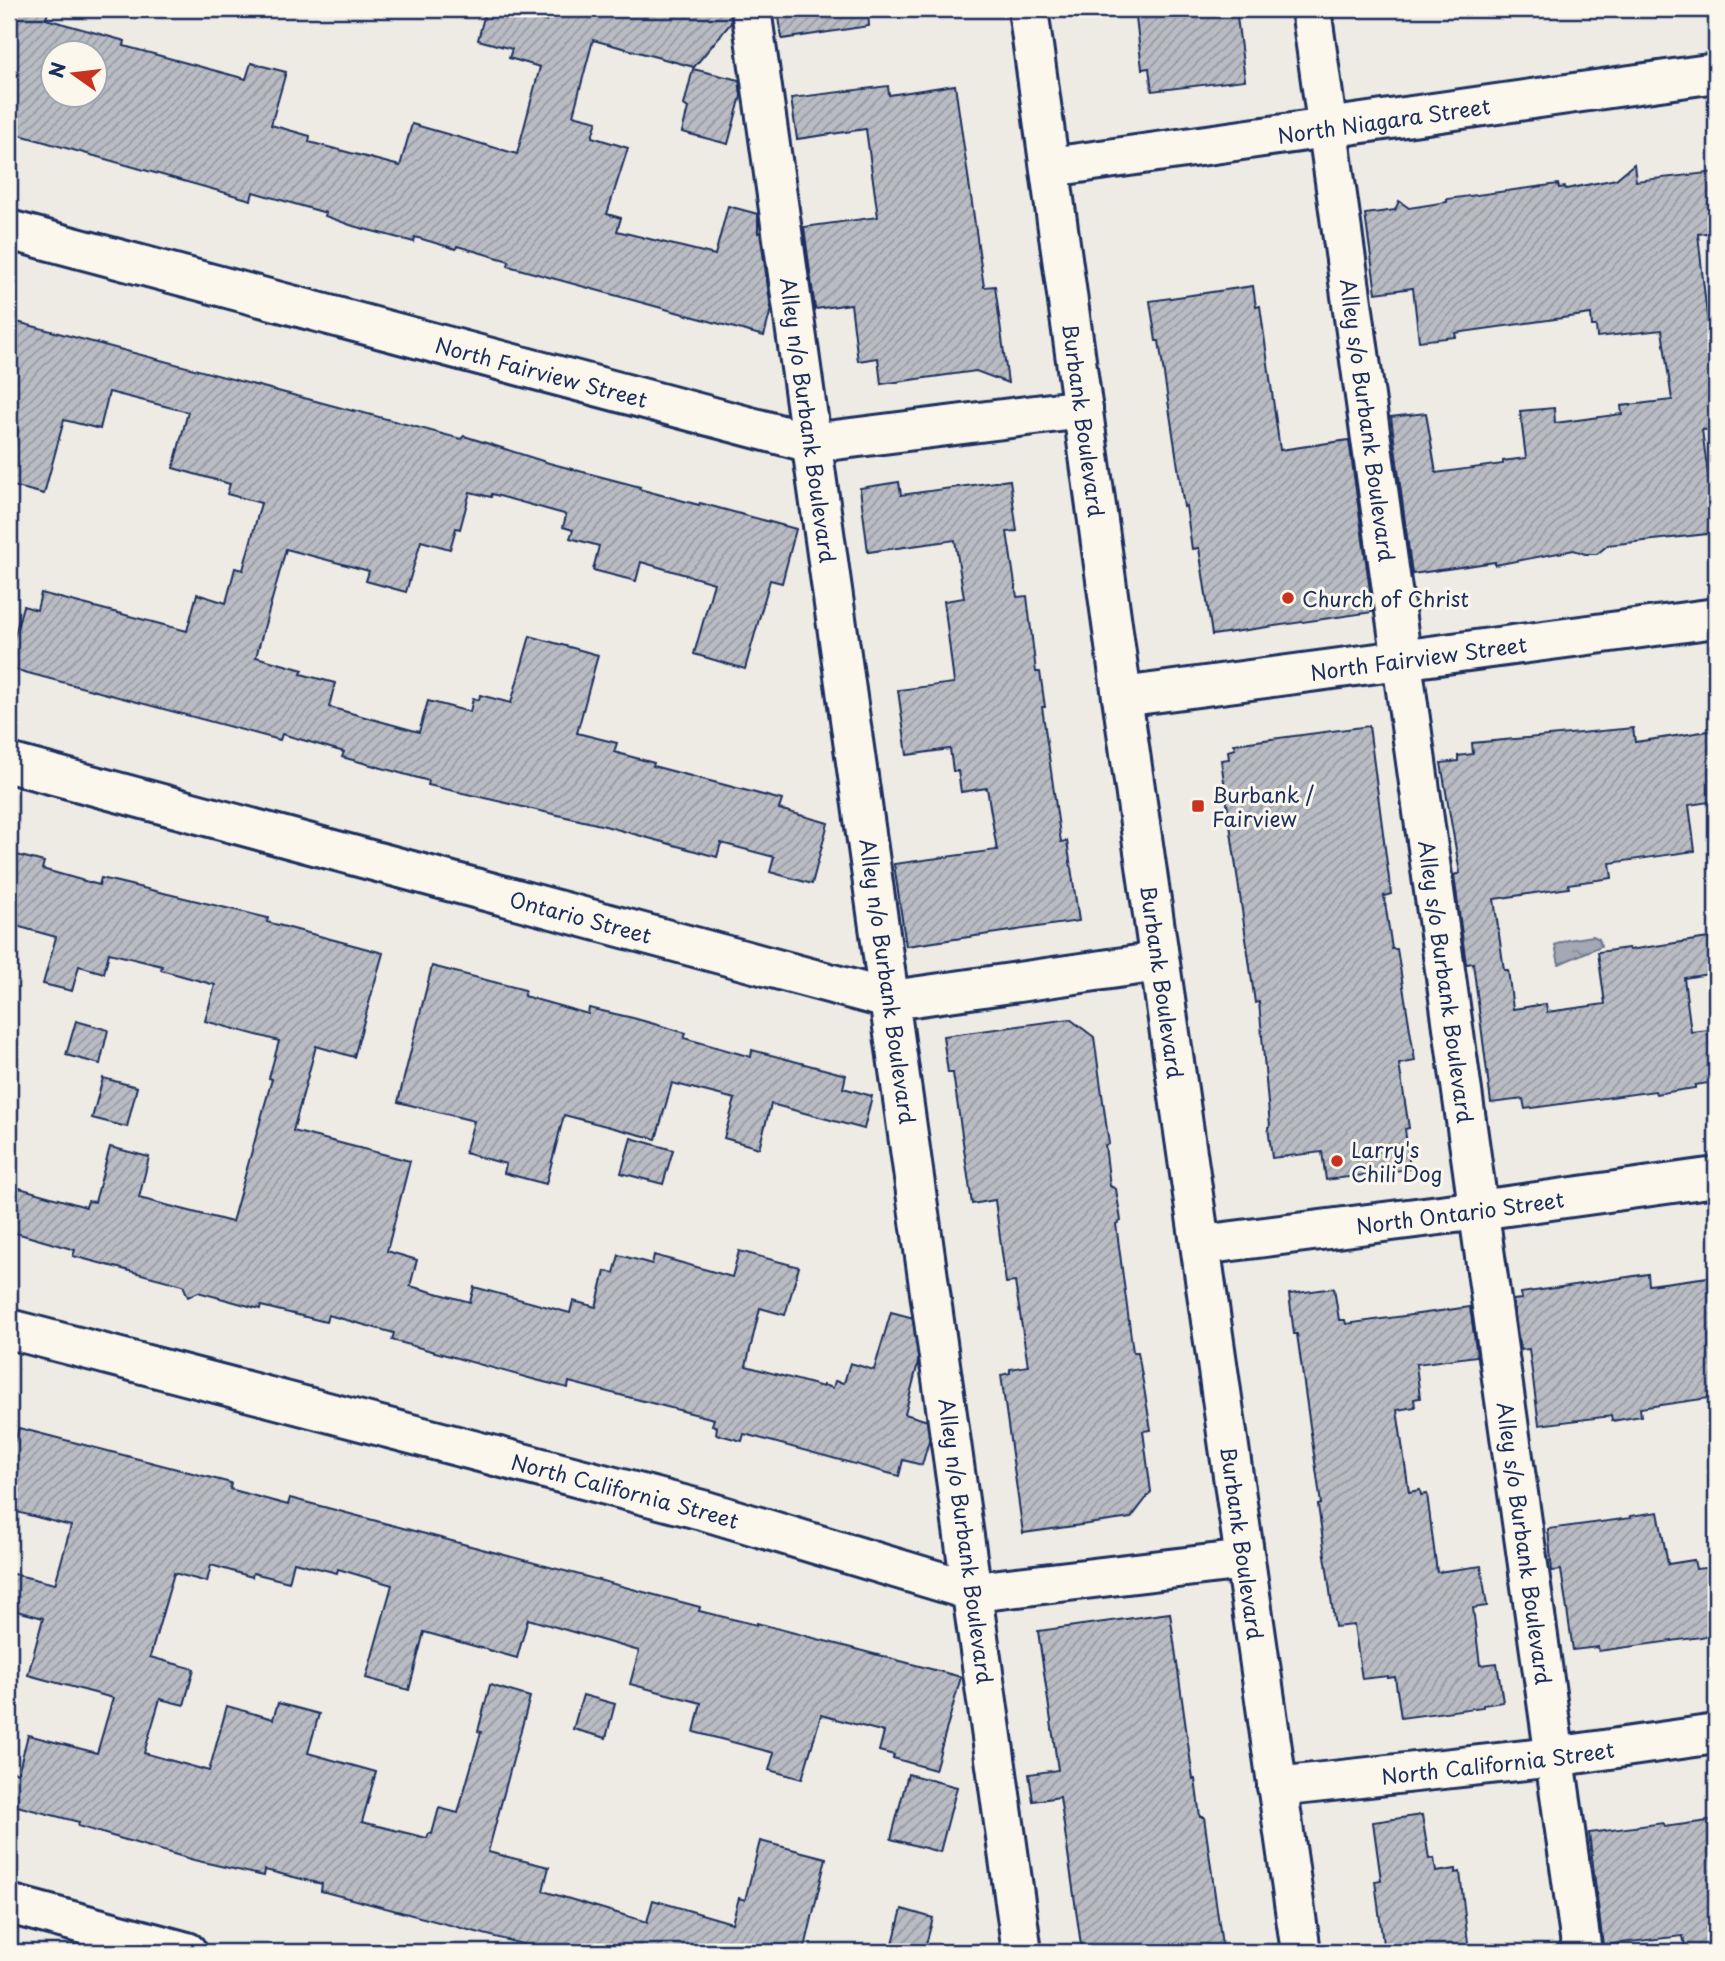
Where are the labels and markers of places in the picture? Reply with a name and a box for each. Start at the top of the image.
place label: Church of Christ [1302,582,1469,614]
marker: Church of Christ [1280,590,1296,606]
place label: Burbank / Fairview [1212,778,1315,834]
marker: Burbank / Fairview [1190,798,1206,814]
place label: Larry's Chili Dog [1351,1133,1442,1189]
marker: Larry's Chili Dog [1329,1153,1345,1169]

